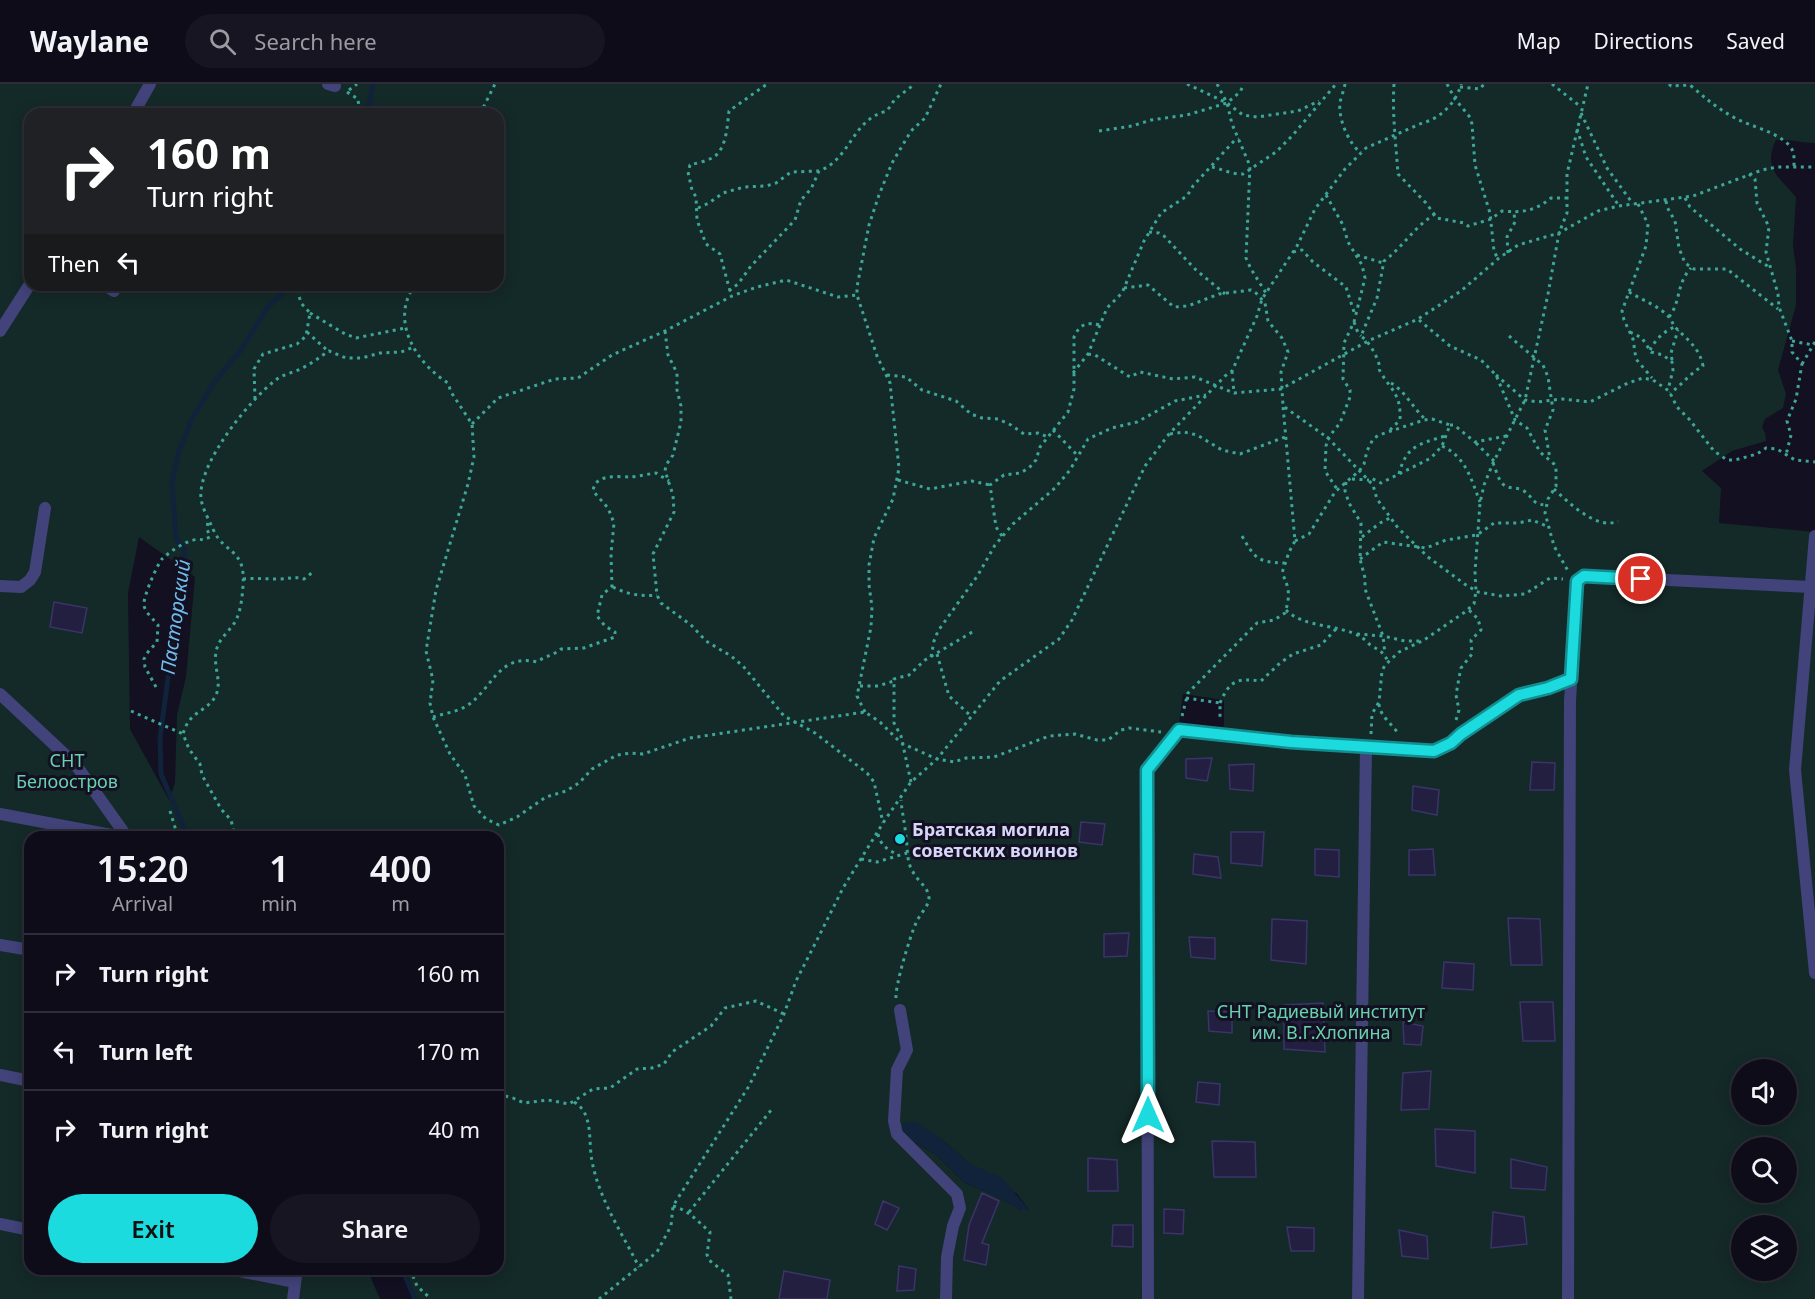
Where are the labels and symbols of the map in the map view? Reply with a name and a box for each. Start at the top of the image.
pin [1615,553,1666,604]
water label: Пасторский [154,558,196,676]
park label: СНТ Белоостров [16,748,118,793]
place label: Братская могила советских воинов [912,817,1078,862]
marker: Братская могила советских воинов [893,832,907,846]
park label: СНТ Радиевый институт им. В.Г.Хлопина [1217,999,1426,1044]
position arrow [1116,1083,1180,1147]

